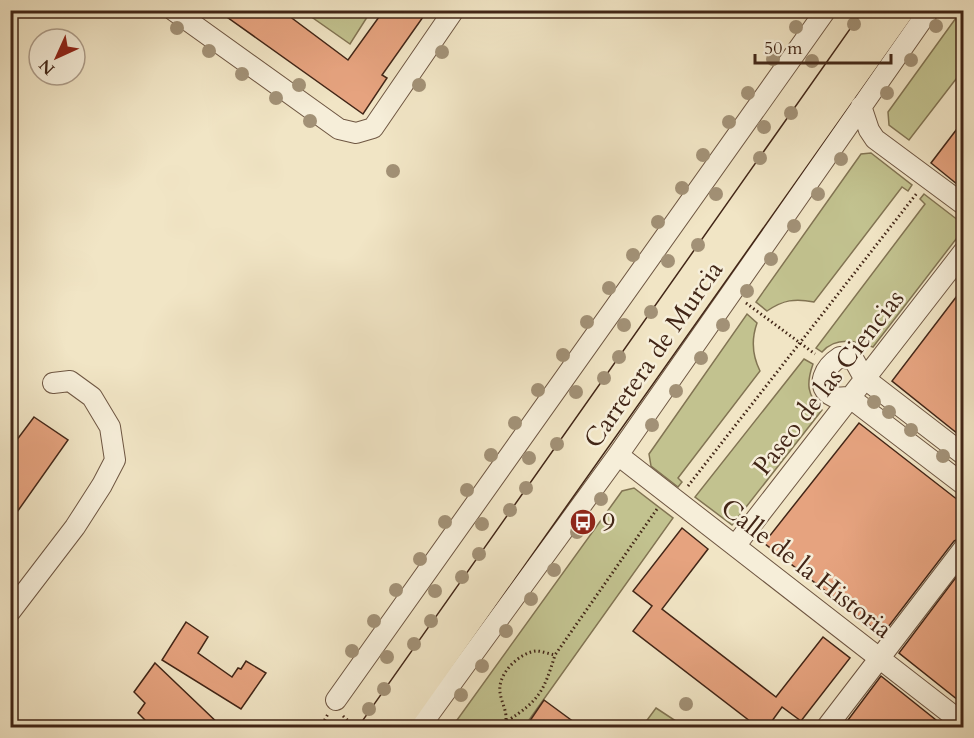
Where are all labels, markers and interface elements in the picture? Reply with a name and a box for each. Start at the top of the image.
north arrow [27,27,87,87]
scale bar [755,27,892,65]
text: 50 m [764,36,803,61]
text: N [34,54,60,80]
street label: Carretera de Murcia [576,254,731,455]
street label: Paseo de las Ciencias [745,282,912,483]
street label: Calle de la Historia [714,490,900,646]
place label: 9 [602,505,615,540]
bus stop icon: 9 [568,507,598,537]

